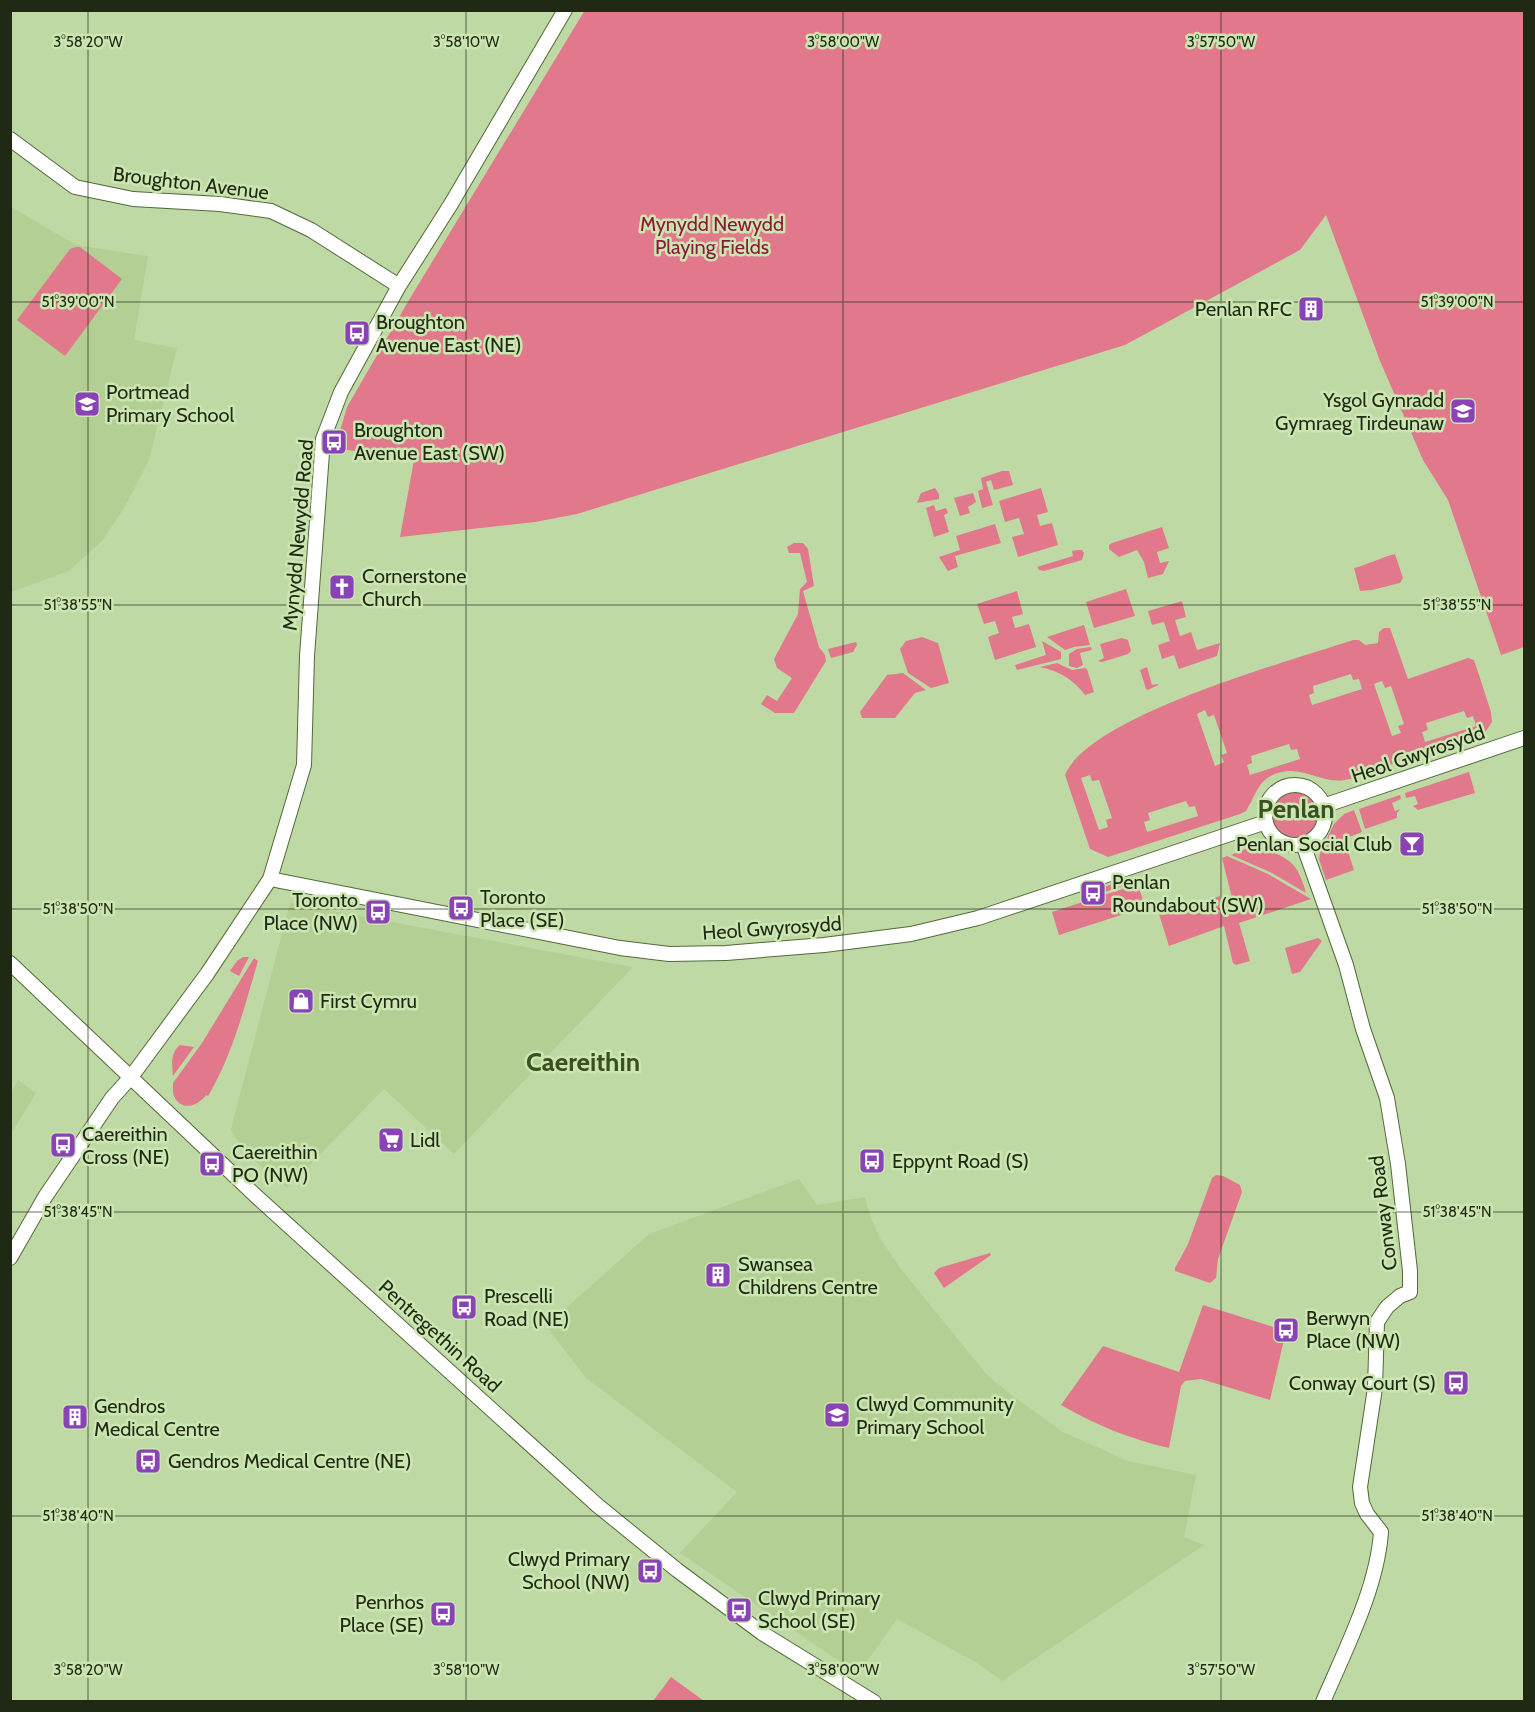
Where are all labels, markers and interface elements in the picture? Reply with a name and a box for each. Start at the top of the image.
text: 3°58'20"W [53,33,124,51]
text: 3°58'10"W [433,33,500,51]
text: 3°58'00"W [807,33,880,51]
text: 3°57'50"W [1187,33,1256,51]
street label: Broughton Avenue [112,162,270,204]
park label: Mynydd Newydd Playing Fields [640,212,784,259]
text: 51°39'00"N [42,293,114,311]
text: 51°39'00"N [1421,293,1493,311]
building icon: Penlan RFC [1296,294,1326,324]
place label: Penlan RFC [1195,297,1292,321]
place label: Broughton Avenue East (NE) [376,310,522,357]
bus stop icon: Broughton Avenue East (NE) [342,318,372,348]
place label: Portmead Primary School [106,380,234,427]
place label: Ysgol Gynradd Gymraeg Tirdeunaw [1275,388,1444,435]
school or university icon: Portmead Primary School [72,389,102,419]
school or university icon: Ysgol Gynradd Gymraeg Tirdeunaw [1448,396,1478,426]
place label: Broughton Avenue East (SW) [354,418,505,465]
bus stop icon: Broughton Avenue East (SW) [319,427,349,457]
street label: Mynydd Newydd Road [278,438,318,632]
place label: Cornerstone Church [362,564,466,611]
church icon: Cornerstone Church [327,572,357,602]
text: 51°38'55"N [44,596,112,614]
text: 51°38'55"N [1423,596,1491,614]
street label: Heol Gwyrosydd [1348,720,1488,788]
district label: Penlan [1257,793,1335,825]
bar icon: Penlan Social Club [1397,829,1427,859]
place label: Penlan Social Club [1236,832,1392,856]
place label: Penlan Roundabout (SW) [1112,870,1264,917]
bus stop icon: Penlan Roundabout (SW) [1078,878,1108,908]
place label: Toronto Place (SE) [480,885,564,932]
place label: Toronto Place (NW) [263,888,358,935]
bus stop icon: Toronto Place (SE) [446,893,476,923]
bus stop icon: Toronto Place (NW) [363,897,393,927]
text: 51°38'50"N [42,900,114,918]
text: 51°38'50"N [1421,900,1493,918]
street label: Heol Gwyrosydd [702,911,842,945]
shop icon: First Cymru [286,986,316,1016]
place label: First Cymru [320,989,417,1013]
district label: Caereithin [526,1046,640,1078]
place label: Caereithin Cross (NE) [82,1122,170,1169]
supermarket icon: Lidl [376,1125,406,1155]
place label: Lidl [410,1128,440,1152]
bus stop icon: Caereithin Cross (NE) [48,1130,78,1160]
place label: Caereithin PO (NW) [232,1140,318,1187]
bus stop icon: Eppynt Road (S) [857,1146,887,1176]
bus stop icon: Caereithin PO (NW) [197,1149,227,1179]
place label: Eppynt Road (S) [892,1149,1029,1173]
street label: Conway Road [1364,1154,1402,1272]
text: 51°38'45"N [43,1203,113,1221]
text: 51°38'45"N [1422,1203,1492,1221]
place label: Swansea Childrens Centre [738,1252,878,1299]
building icon: Swansea Childrens Centre [703,1260,733,1290]
street label: Pentregethin Road [374,1275,506,1397]
place label: Prescelli Road (NE) [484,1284,569,1331]
bus stop icon: Prescelli Road (NE) [449,1292,479,1322]
place label: Berwyn Place (NW) [1306,1306,1401,1353]
bus stop icon: Berwyn Place (NW) [1271,1315,1301,1345]
bus stop icon: Conway Court (S) [1441,1368,1471,1398]
place label: Conway Court (S) [1289,1371,1436,1395]
place label: Clwyd Community Primary School [856,1392,1014,1439]
place label: Gendros Medical Centre [94,1394,220,1441]
school or university icon: Clwyd Community Primary School [822,1400,852,1430]
building icon: Gendros Medical Centre [60,1402,90,1432]
bus stop icon: Gendros Medical Centre (NE) [133,1446,163,1476]
place label: Gendros Medical Centre (NE) [168,1449,411,1473]
text: 51°38'40"N [42,1507,114,1525]
text: 51°38'40"N [1421,1507,1493,1525]
place label: Clwyd Primary School (NW) [508,1547,630,1594]
bus stop icon: Clwyd Primary School (NW) [635,1556,665,1586]
place label: Clwyd Primary School (SE) [758,1586,880,1633]
place label: Penrhos Place (SE) [340,1590,424,1637]
bus stop icon: Clwyd Primary School (SE) [724,1595,754,1625]
bus stop icon: Penrhos Place (SE) [428,1599,458,1629]
text: 3°58'20"W [53,1661,124,1679]
text: 3°58'10"W [433,1661,500,1679]
text: 3°58'00"W [807,1661,880,1679]
text: 3°57'50"W [1187,1661,1256,1679]

